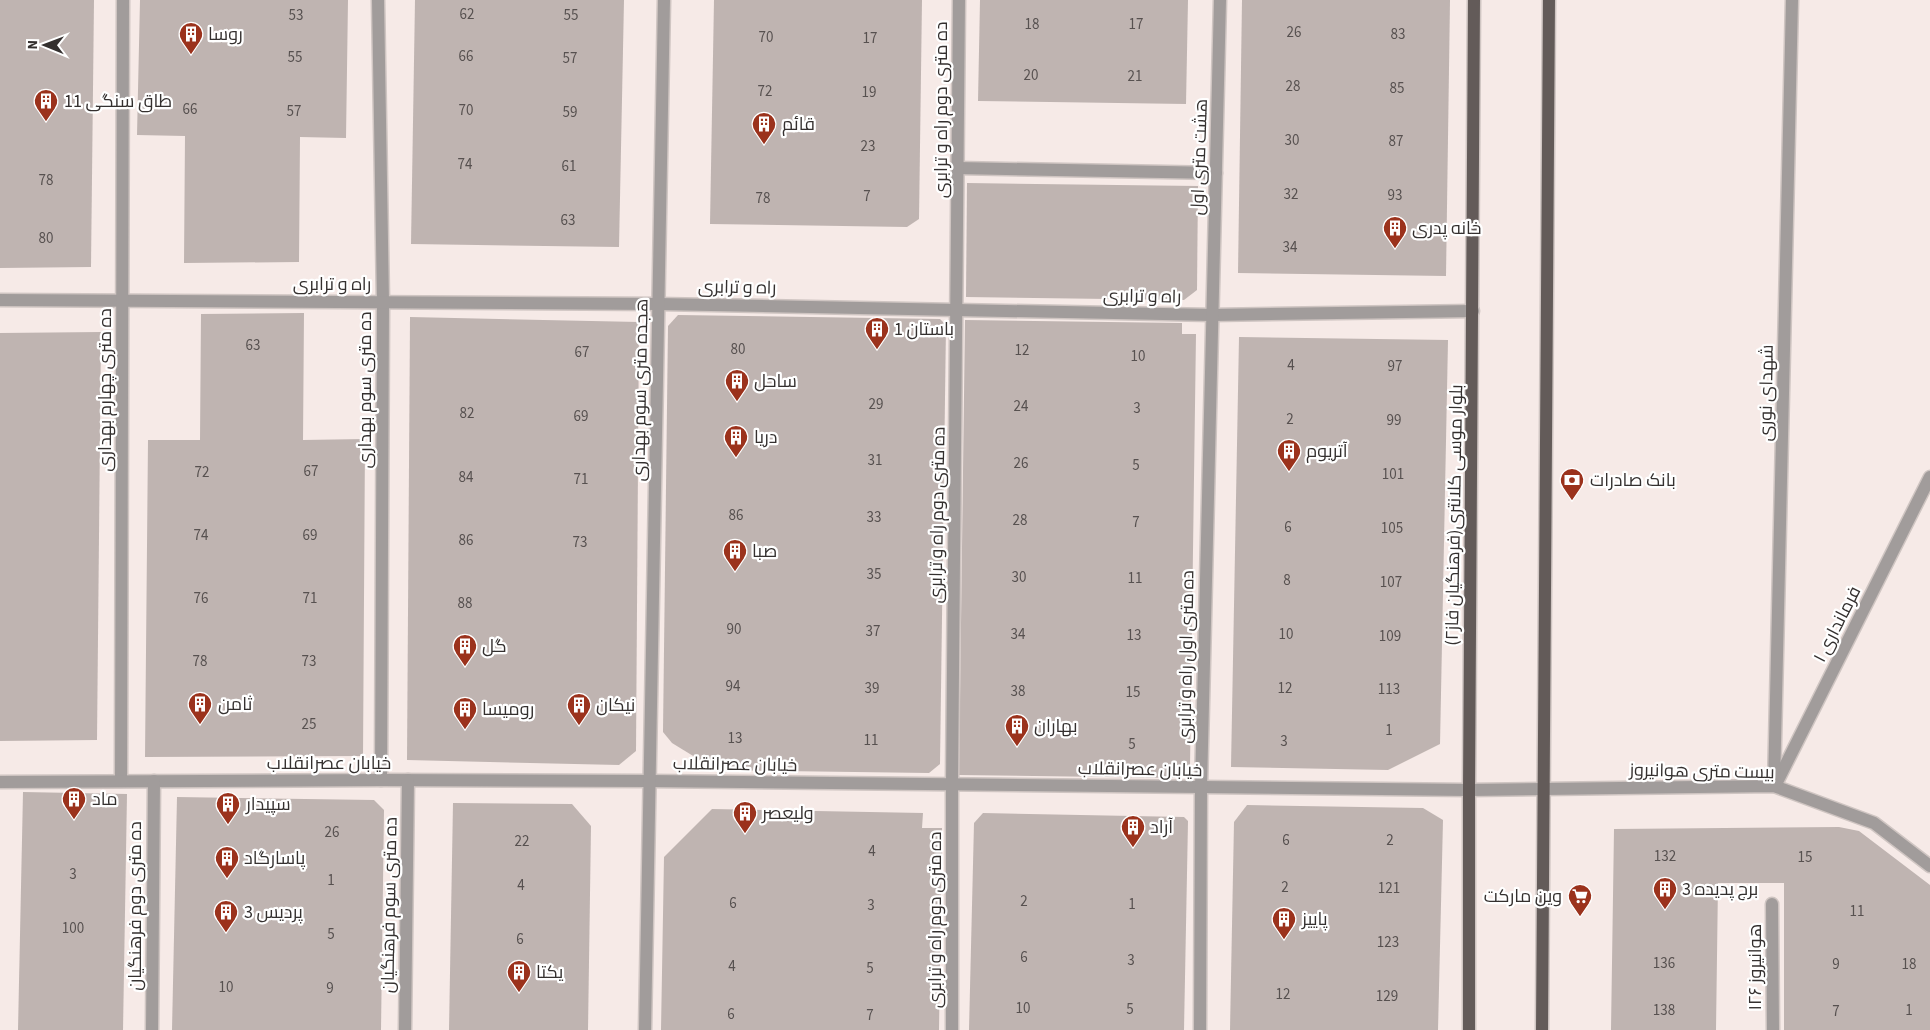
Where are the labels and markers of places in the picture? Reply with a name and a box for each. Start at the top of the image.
building icon: روسا [178,21,204,55]
place label: روسا [208,22,243,47]
building icon: طاق سنگی 11 [33,88,59,122]
place label: طاق سنگی 11 [64,89,172,114]
building icon: قائم [751,111,777,145]
place label: قائم [782,112,815,137]
building icon: خانه پدری [1382,215,1408,249]
place label: خانه پدری [1412,216,1481,241]
building icon: باستان 1 [864,316,890,350]
place label: باستان 1 [894,317,954,342]
building icon: ساحل [724,368,750,402]
place label: ساحل [754,369,797,394]
building icon: دریا [723,424,749,458]
place label: دریا [754,425,778,450]
building icon: آتریوم [1276,438,1302,472]
place label: آتریوم [1306,439,1348,464]
bank icon: بانک صادرات [1559,467,1585,501]
place label: بانک صادرات [1590,468,1676,493]
building icon: صبا [722,538,748,572]
place label: صبا [752,539,777,564]
building icon: گل [452,633,478,667]
place label: گل [482,634,507,659]
building icon: ثامن [187,691,213,725]
place label: ثامن [218,692,252,717]
building icon: نیکان [566,692,592,726]
place label: نیکان [596,693,635,718]
building icon: رومیسا [452,696,478,730]
place label: رومیسا [482,697,534,722]
building icon: بهاران [1004,713,1030,747]
place label: بهاران [1034,714,1078,739]
building icon: ماد [61,786,87,820]
place label: ماد [92,787,118,812]
building icon: سپیدار [215,791,241,825]
place label: سپیدار [245,792,291,817]
building icon: ولیعصر [732,800,758,834]
place label: ولیعصر [761,801,814,826]
building icon: آراد [1120,814,1146,848]
place label: آراد [1150,815,1173,840]
building icon: پاسارگاد [214,845,240,879]
place label: پاسارگاد [244,846,305,871]
building icon: برج پدیده 3 [1652,876,1678,910]
place label: برج پدیده 3 [1682,877,1758,902]
supermarket icon: وین مارکت [1567,883,1593,917]
place label: وین مارکت [1484,884,1562,909]
building icon: پردیس 3 [213,899,239,933]
place label: پردیس 3 [244,900,303,925]
building icon: پاییز [1271,906,1297,940]
place label: پاییز [1301,907,1328,932]
building icon: یکتا [506,959,532,993]
place label: یکتا [536,960,563,985]

